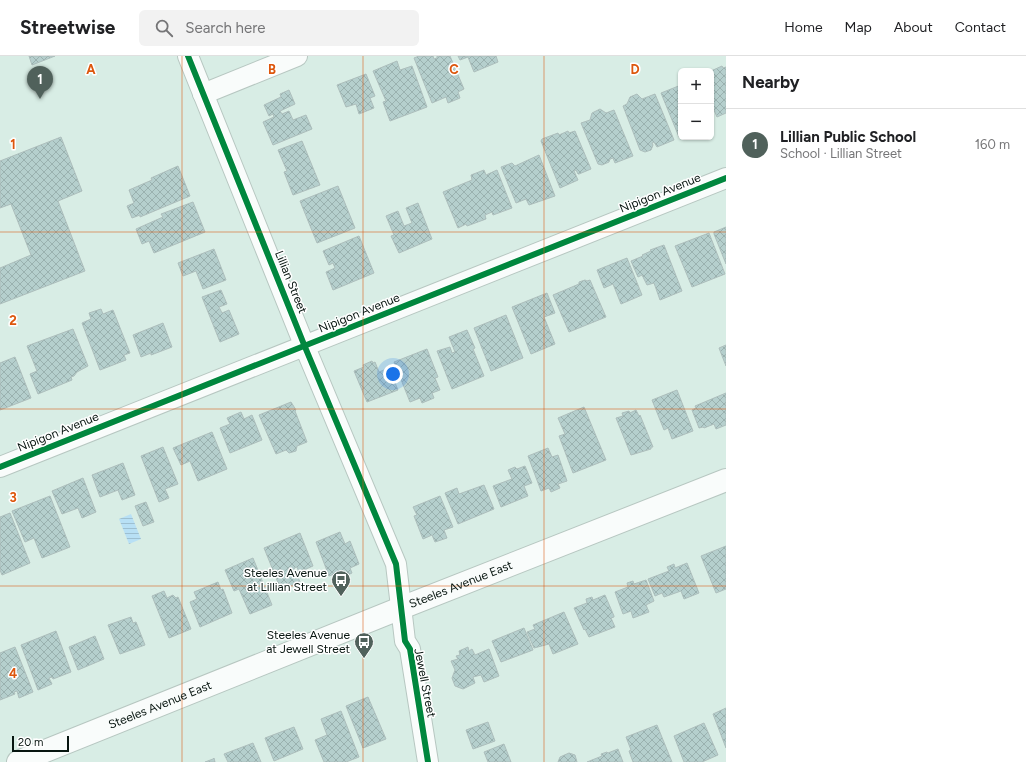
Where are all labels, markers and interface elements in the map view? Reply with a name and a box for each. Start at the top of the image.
search box [139,10,419,46]
text: Streetwise [20,16,115,39]
icon: search [153,17,175,39]
text: Search here [185,19,265,37]
text: Home [784,19,823,36]
text: Map [845,19,872,36]
text: About [894,19,933,36]
text: Contact [955,19,1006,36]
text: A [86,62,96,77]
text: B [268,62,276,77]
text: C [449,62,459,77]
text: D [630,62,640,77]
pin: 1 [27,66,53,99]
map controls [678,68,714,140]
button: + [678,68,714,104]
text: Nearby [742,72,800,92]
button: − [678,104,714,140]
text: Lillian Public School [780,128,916,146]
text: 1 [10,137,16,152]
text: 1 [752,137,758,152]
text: 160 m [975,137,1010,152]
text: School · Lillian Street [780,146,902,161]
street label: Nipigon Avenue [617,170,703,216]
street label: Lillian Street [272,249,310,316]
street label: Nipigon Avenue [316,290,402,336]
text: 2 [9,313,17,328]
your location [383,364,403,384]
street label: Nipigon Avenue [15,409,101,455]
text: 3 [9,490,17,505]
street label: Steeles Avenue East [407,558,515,611]
place label: Steeles Avenue at Lillian Street [244,566,327,594]
bus stop icon: Steeles Avenue at Lillian Street [330,569,352,597]
place label: Steeles Avenue at Jewell Street [266,628,350,656]
bus stop icon: Steeles Avenue at Jewell Street [353,631,375,659]
street label: Jewell Street [411,647,439,719]
text: 4 [9,666,17,681]
street label: Steeles Avenue East [106,678,214,732]
scale bar [12,734,69,753]
text: 20 m [18,736,43,749]

